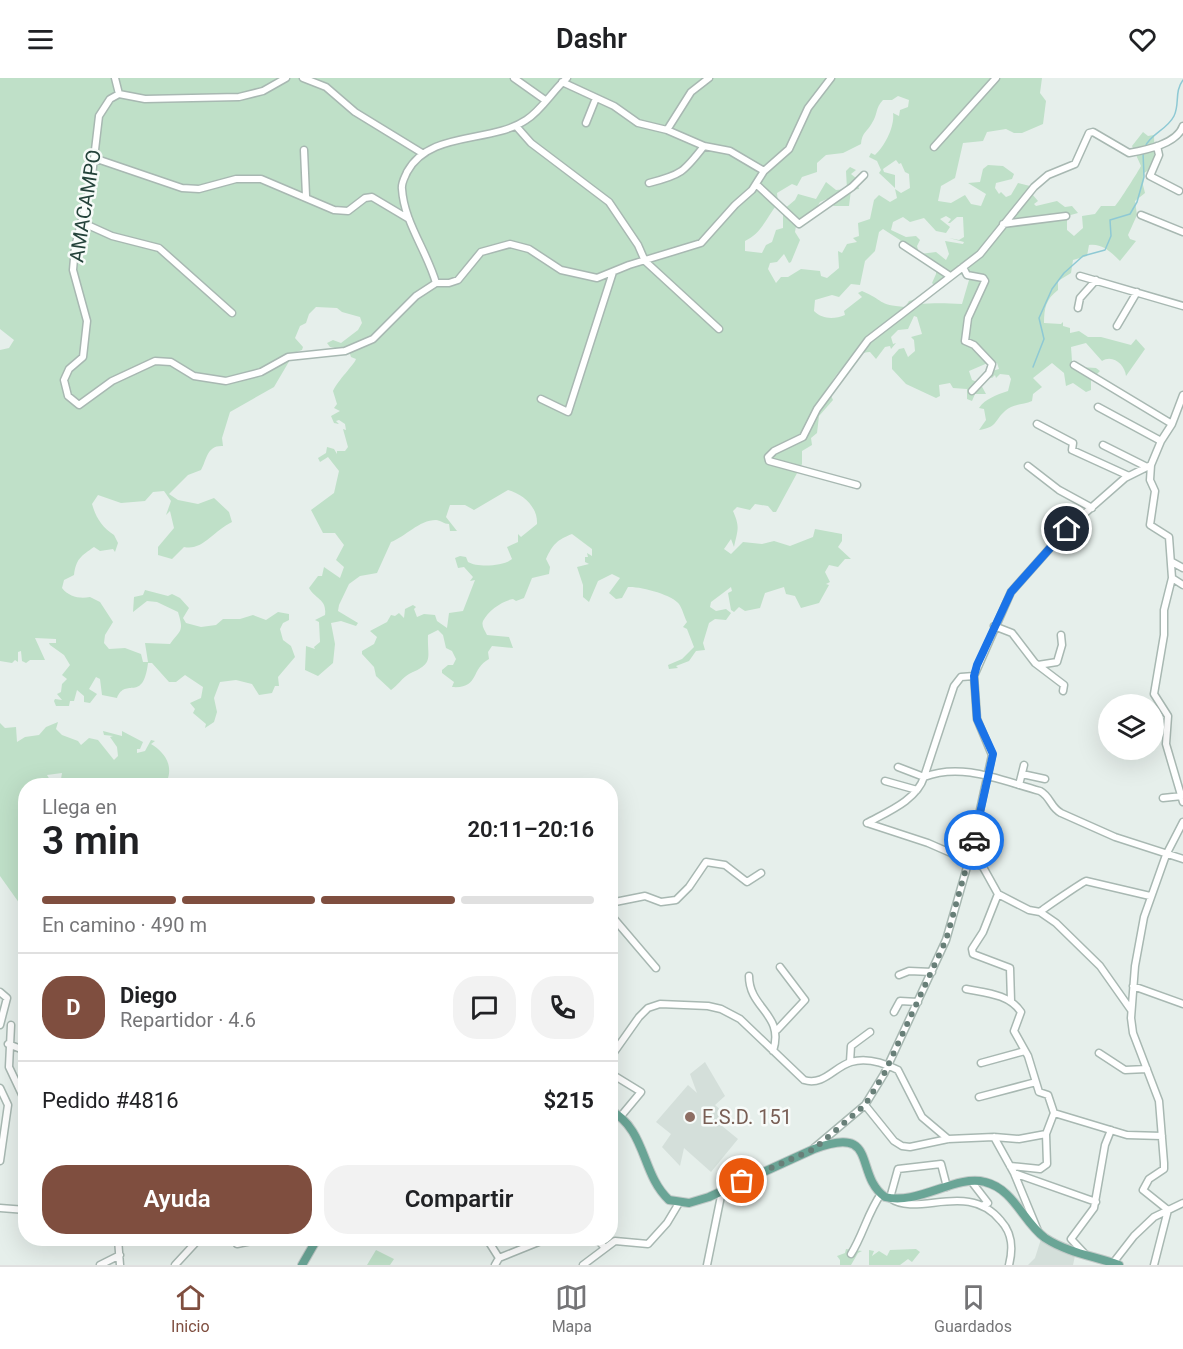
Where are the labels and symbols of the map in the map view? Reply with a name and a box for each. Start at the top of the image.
street label: AMACAMPO [64,148,106,264]
pin [1041,503,1092,554]
courier [944,810,1004,870]
place label: E.S.D. 151 [702,1105,792,1129]
marker: E.S.D. 151 [683,1110,697,1124]
pin [716,1155,767,1206]

